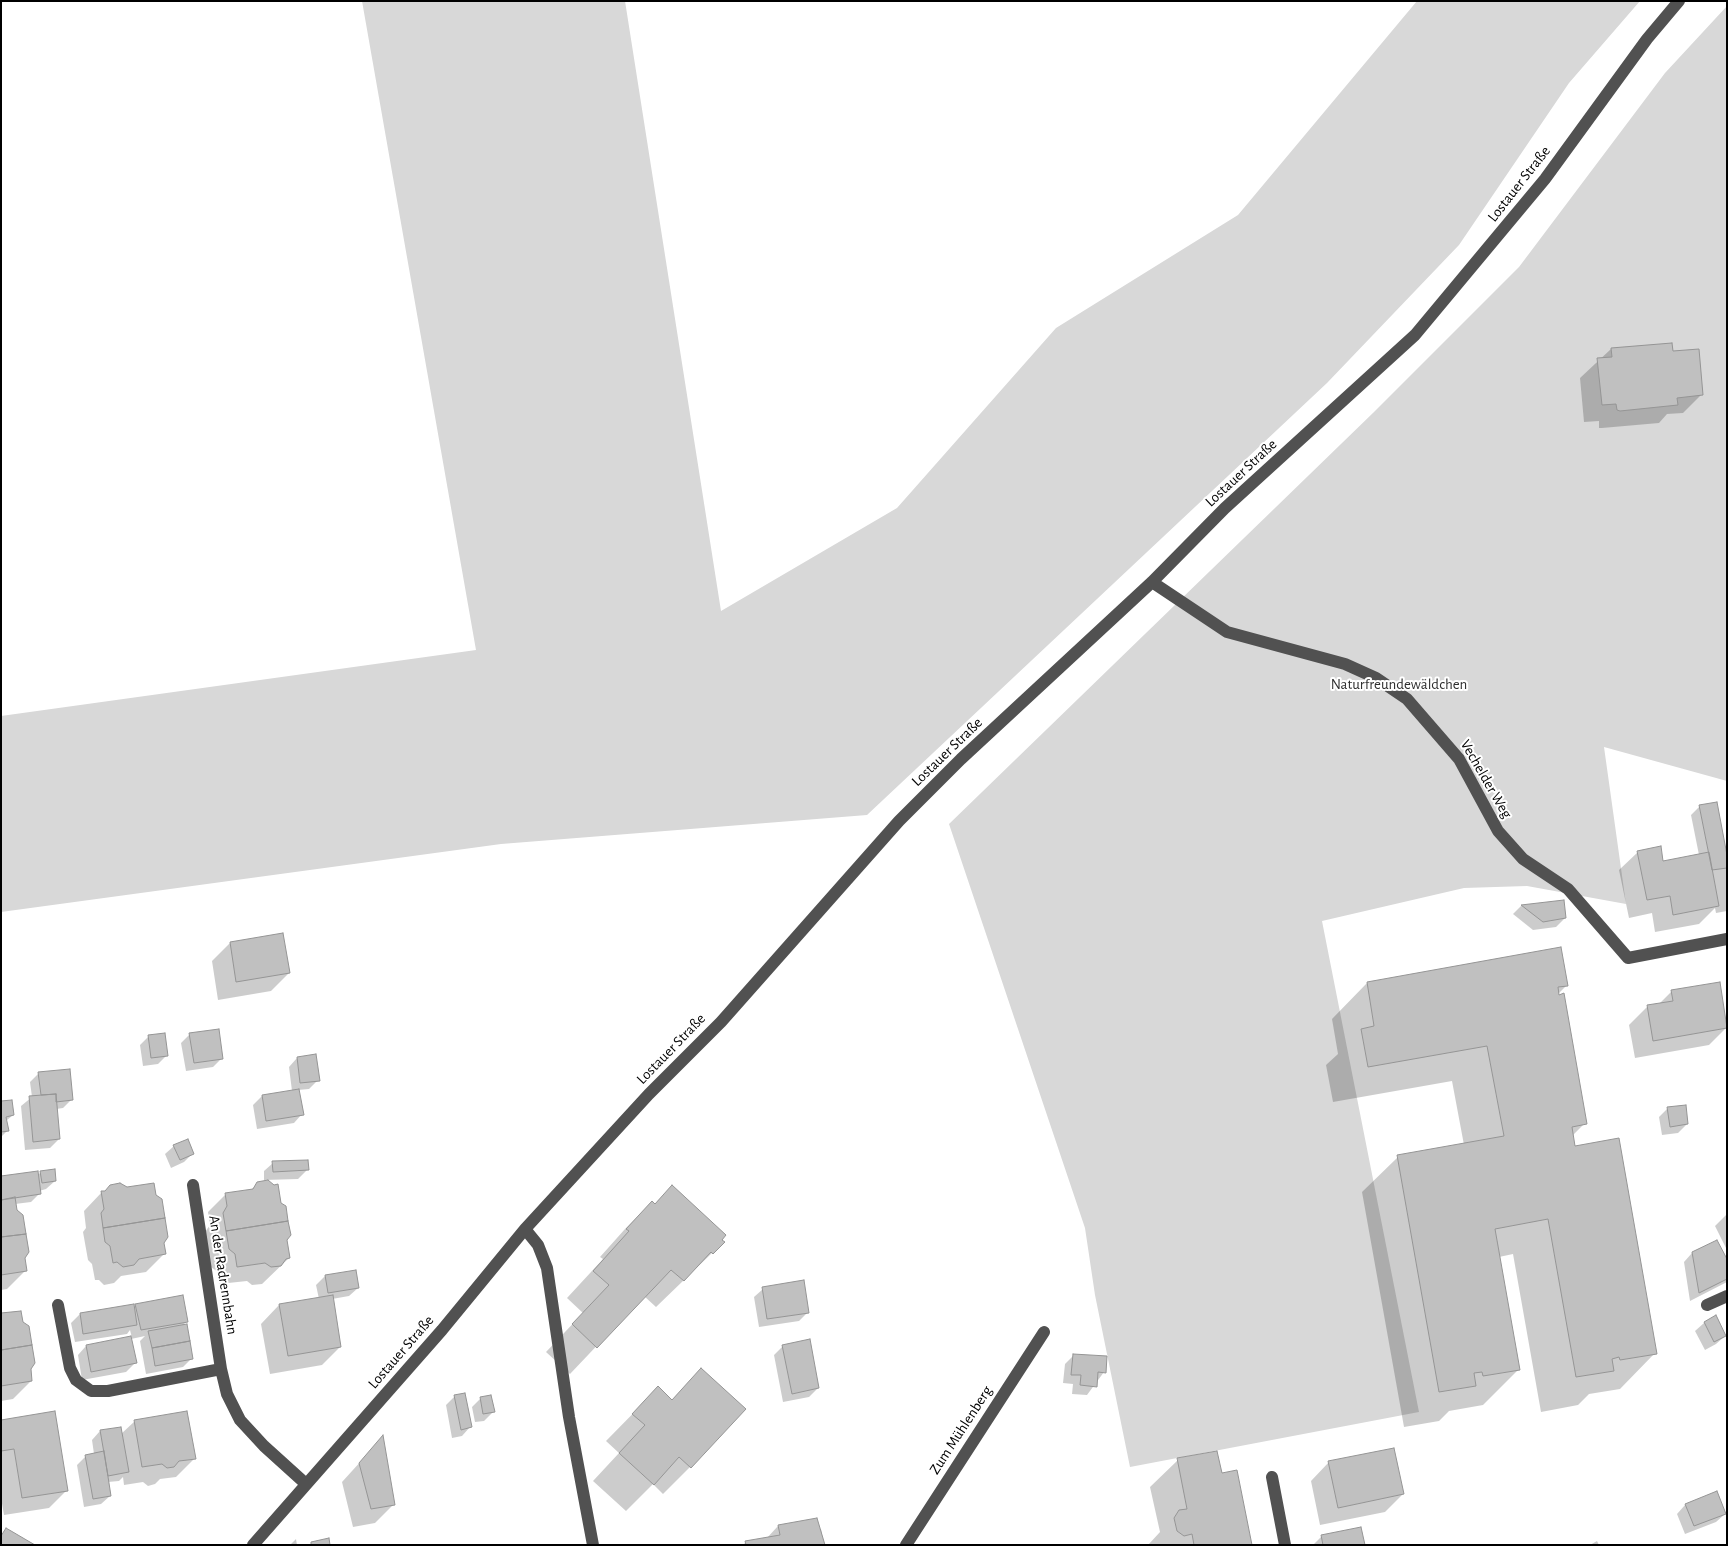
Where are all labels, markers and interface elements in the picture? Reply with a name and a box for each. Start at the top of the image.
street label: Lostauer Straße [1484,143,1554,225]
street label: Lostauer Straße [1201,435,1281,511]
park label: Naturfreundewäldchen [1331,675,1467,693]
street label: Lostauer Straße [908,714,986,790]
street label: Vechelder Weg [1456,737,1516,821]
street label: Lostauer Straße [633,1010,709,1088]
street label: An der Radrennbahn [205,1214,241,1336]
street label: Lostauer Straße [364,1312,438,1392]
street label: Zum Mühlenberg [926,1382,996,1478]

